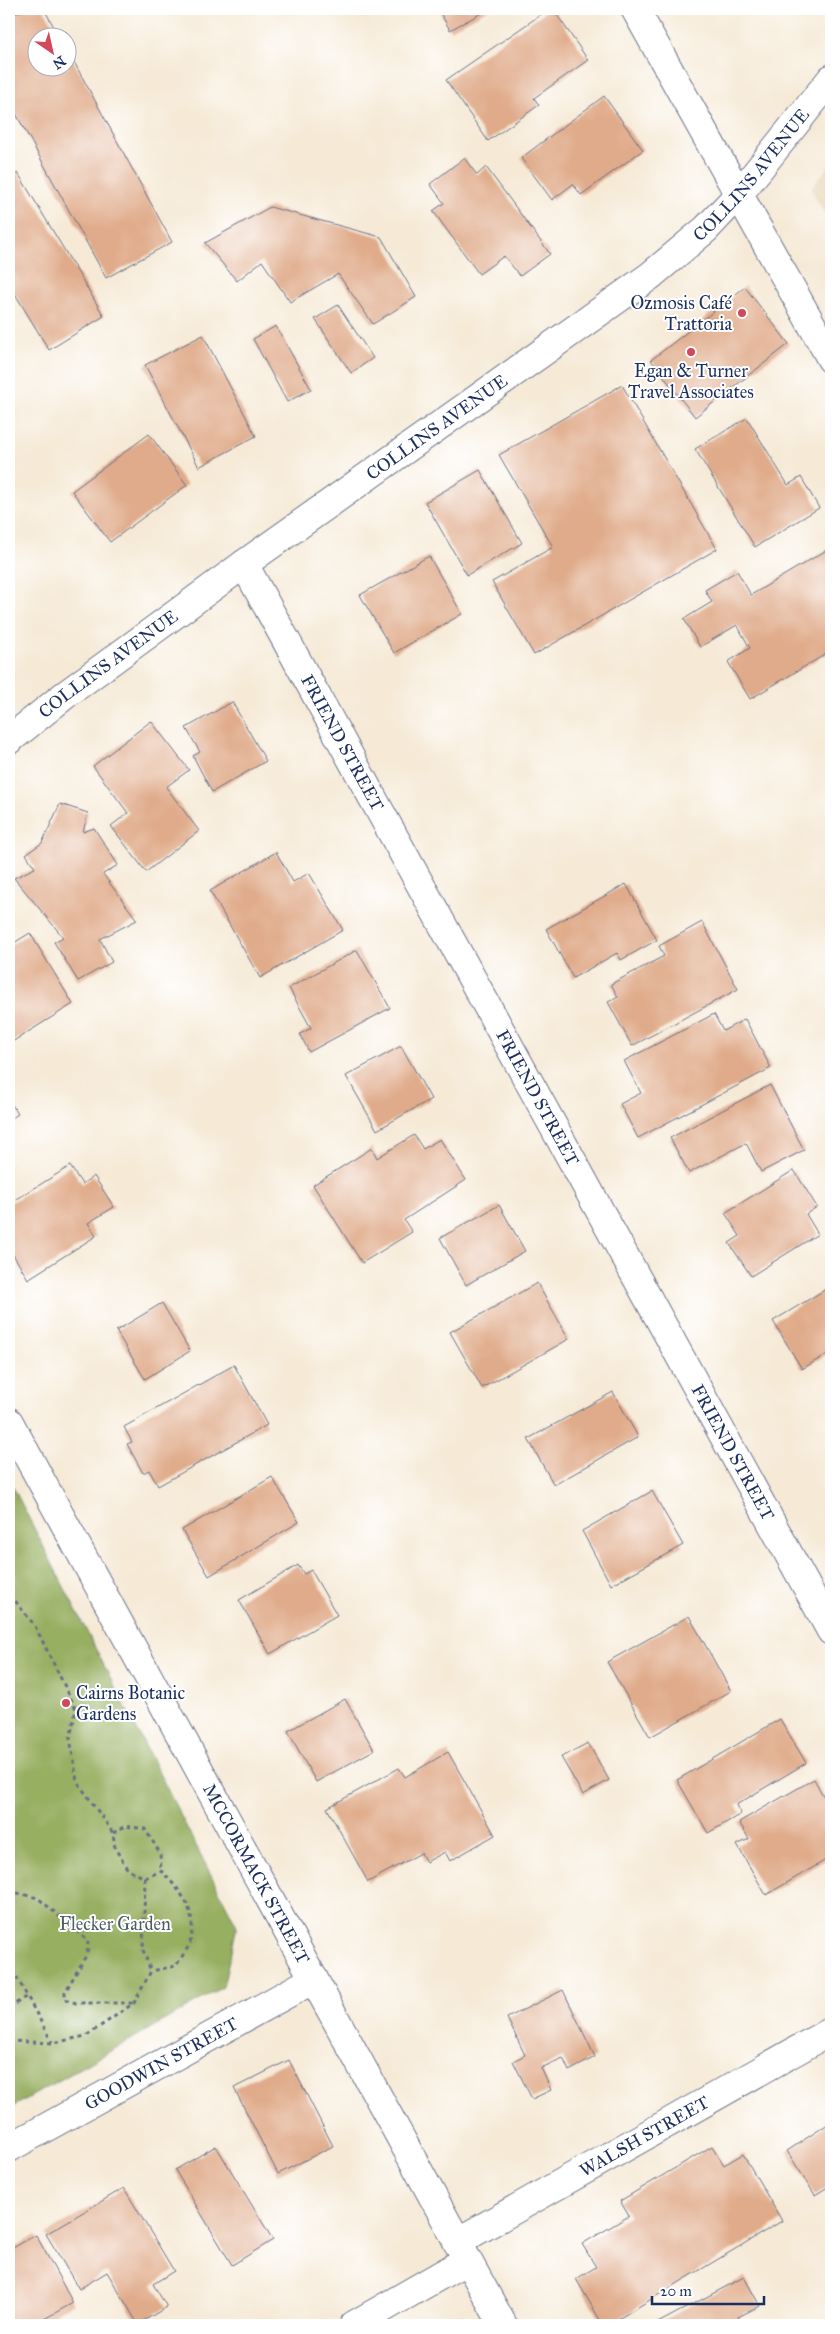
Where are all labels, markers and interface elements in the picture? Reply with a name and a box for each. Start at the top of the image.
north arrow [28,28,78,78]
text: N [49,52,69,73]
street label: COLLINS AVENUE [688,104,814,246]
place label: Ozmosis Café Trattoria [630,292,732,335]
marker: Ozmosis Café Trattoria [736,307,748,319]
marker: Egan & Turner Travel Associates [685,346,697,358]
place label: Egan & Turner Travel Associates [628,360,754,403]
street label: COLLINS AVENUE [362,370,512,485]
street label: COLLINS AVENUE [34,605,182,723]
street label: FRIEND STREET [296,671,389,815]
street label: FRIEND STREET [491,1026,584,1169]
street label: FRIEND STREET [686,1381,779,1524]
place label: Cairns Botanic Gardens [76,1682,185,1725]
marker: Cairns Botanic Gardens [60,1697,72,1709]
street label: MCCORMACK STREET [198,1780,314,1968]
park label: Flecker Garden [59,1913,171,1935]
street label: GOODWIN STREET [81,2012,242,2115]
street label: WALSH STREET [576,2091,713,2182]
scale bar [652,2274,765,2306]
text: 20 m [660,2282,692,2300]

